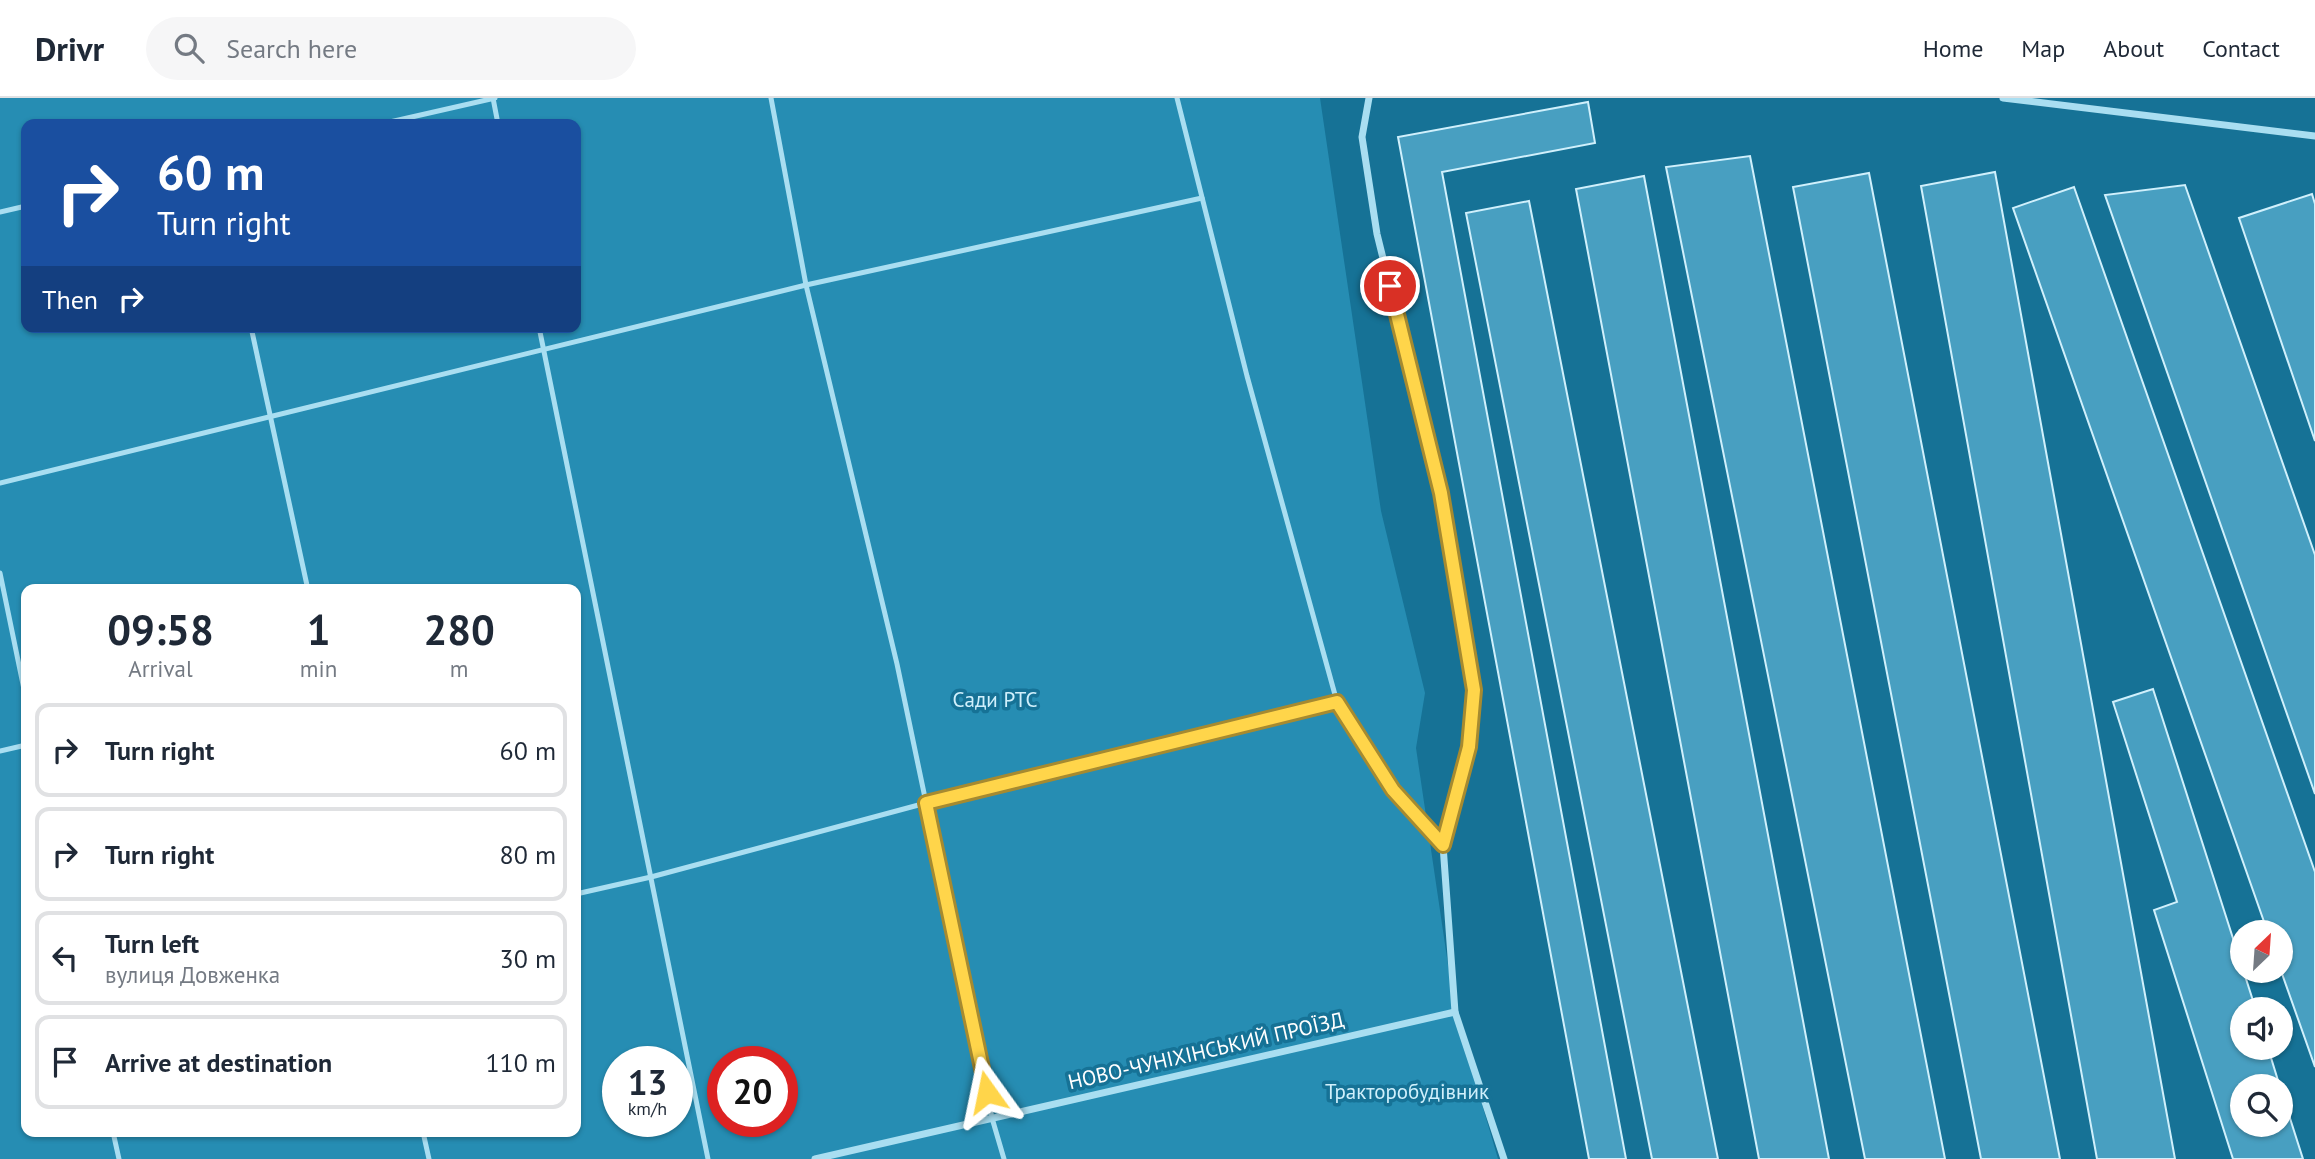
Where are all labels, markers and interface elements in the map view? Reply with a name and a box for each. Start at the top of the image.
search box [146,17,636,80]
text: Drivr [35,27,104,70]
icon: search [170,29,208,67]
text: Search here [226,32,357,65]
text: Home [1923,33,1983,64]
text: Map [2021,33,2065,64]
text: About [2103,33,2164,64]
text: Contact [2202,33,2280,64]
text: 60 m [157,140,264,204]
icon: right [42,147,133,238]
text: Turn right [157,202,291,244]
pin [1360,256,1420,316]
icon: arrive [1371,267,1409,305]
icon: right [112,280,150,318]
text: Then [42,283,98,316]
text: 09:58 [107,602,214,657]
text: 1 [307,602,330,657]
text: 280 [423,602,495,657]
text: Arrival [128,654,193,683]
text: min [300,654,337,683]
text: m [450,654,468,683]
park label: Сади РТС [953,686,1037,713]
icon: right [46,731,84,769]
text: Turn right [105,734,214,767]
text: 60 m [500,734,556,767]
icon: right [46,835,84,873]
text: Turn right [105,838,214,871]
text: 80 m [500,838,556,871]
north arrow [2230,920,2292,984]
map controls [2230,920,2293,1137]
text: Turn left [105,927,199,960]
icon: left [46,939,84,977]
text: 30 m [500,942,556,975]
text: вулиця Довженка [105,960,280,989]
button: sound [2230,997,2293,1060]
street label: НОВО-ЧУНІХІНСЬКИЙ ПРОЇЗД [1065,1006,1346,1095]
icon: arrive [46,1043,84,1081]
text: Arrive at destination [105,1046,332,1079]
text: 110 m [485,1046,556,1079]
speed limit sign: 20 [707,1046,798,1137]
position arrow [950,1055,1024,1129]
text: 13 [628,1059,667,1105]
button: search [2230,1074,2293,1137]
park label: Тракторобудівник [1325,1078,1489,1105]
text: km/h [628,1097,667,1120]

